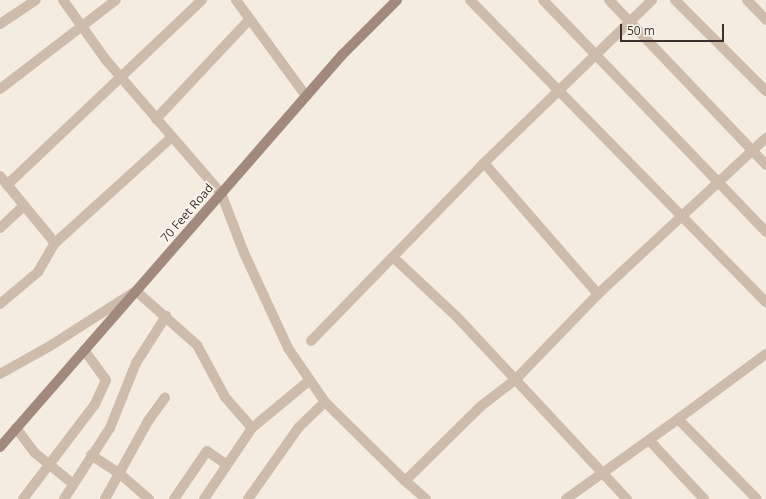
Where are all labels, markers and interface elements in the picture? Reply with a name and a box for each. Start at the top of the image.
scale bar [622,16,726,42]
text: 50 m [627,22,655,39]
street label: 70 Feet Road [158,181,216,245]

